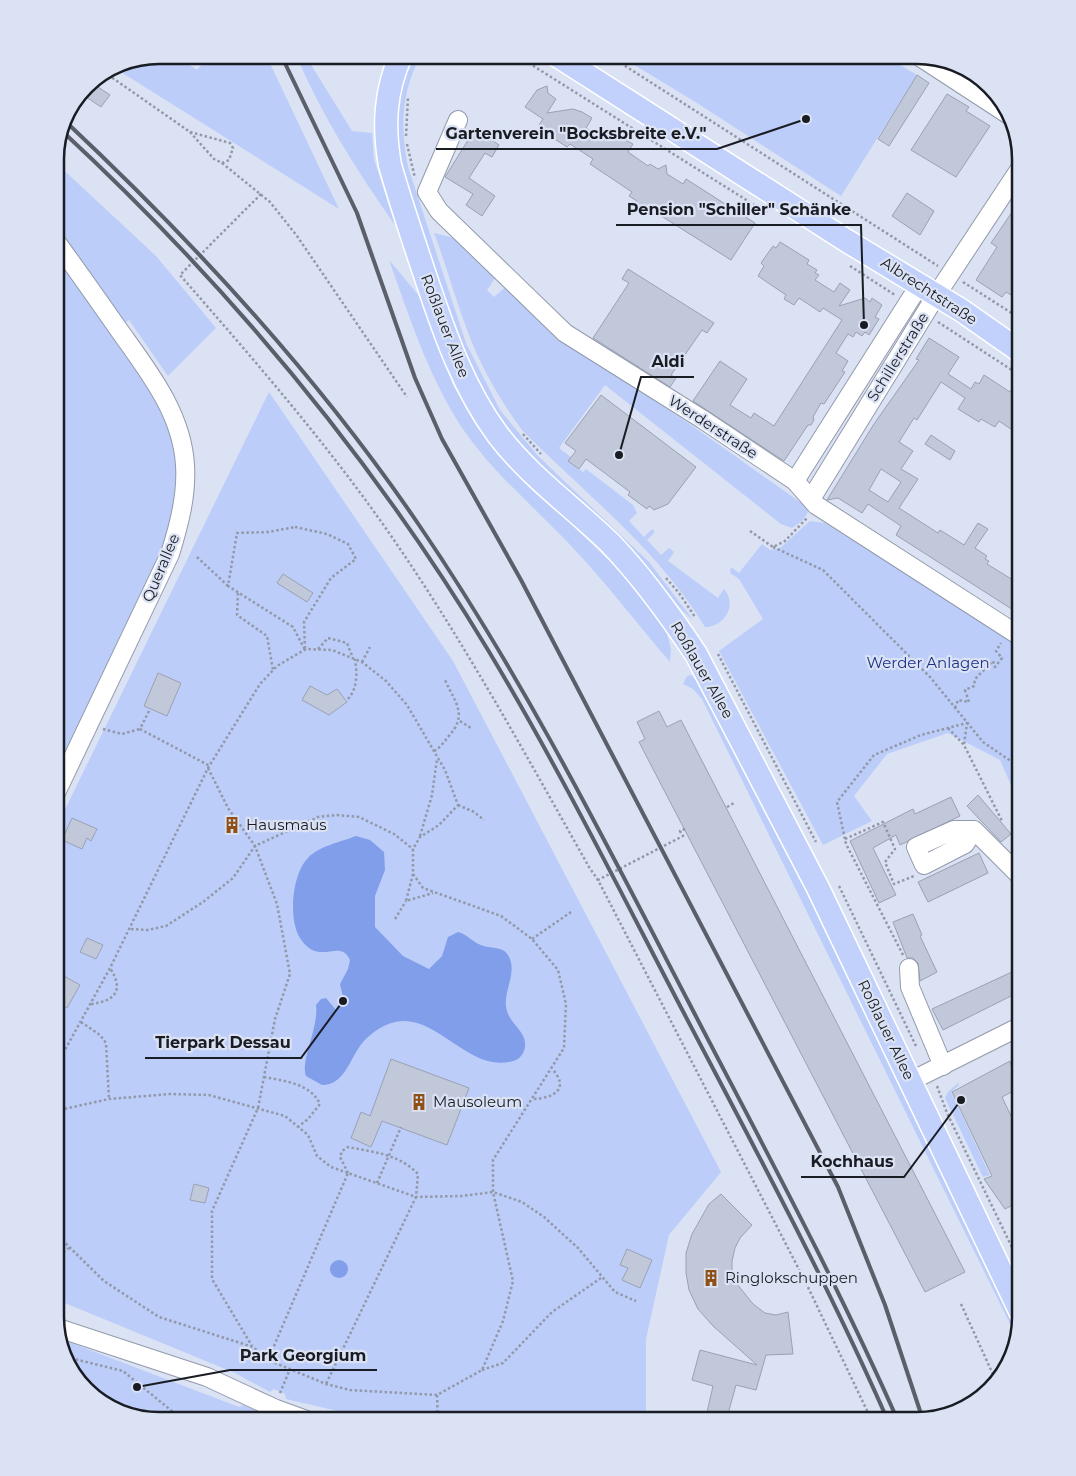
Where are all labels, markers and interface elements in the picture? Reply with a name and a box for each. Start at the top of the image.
callout: Gartenverein "Bocksbreite e.V." [436,118,717,149]
text: Gartenverein "Bocksbreite e.V." [446,124,706,143]
callout: Pension "Schiller" Schänke [616,194,861,225]
text: Pension "Schiller" Schänke [627,200,851,219]
street label: Albrechtstraße [877,252,981,329]
street label: Roßlauer Allee [417,271,474,380]
street label: Schillerstraße [863,309,933,405]
callout: Aldi [641,346,694,377]
text: Aldi [651,352,684,371]
street label: Werderstraße [665,391,762,463]
street label: Querallee [138,531,183,605]
street label: Roßlauer Allee [667,618,738,722]
park label: Werder Anlagen [866,653,990,672]
building icon: Hausmaus [222,815,242,835]
place label: Hausmaus [246,815,327,834]
street label: Roßlauer Allee [854,977,919,1083]
callout: Tierpark Dessau [145,1027,301,1058]
text: Tierpark Dessau [155,1033,291,1052]
building icon: Mausoleum [409,1092,429,1112]
place label: Mausoleum [433,1092,522,1111]
callout: Kochhaus [801,1146,904,1177]
text: Kochhaus [811,1152,894,1171]
building icon: Ringlokschuppen [701,1268,721,1288]
place label: Ringlokschuppen [725,1268,858,1287]
callout: Park Georgium [230,1339,377,1370]
text: Park Georgium [240,1346,366,1365]

